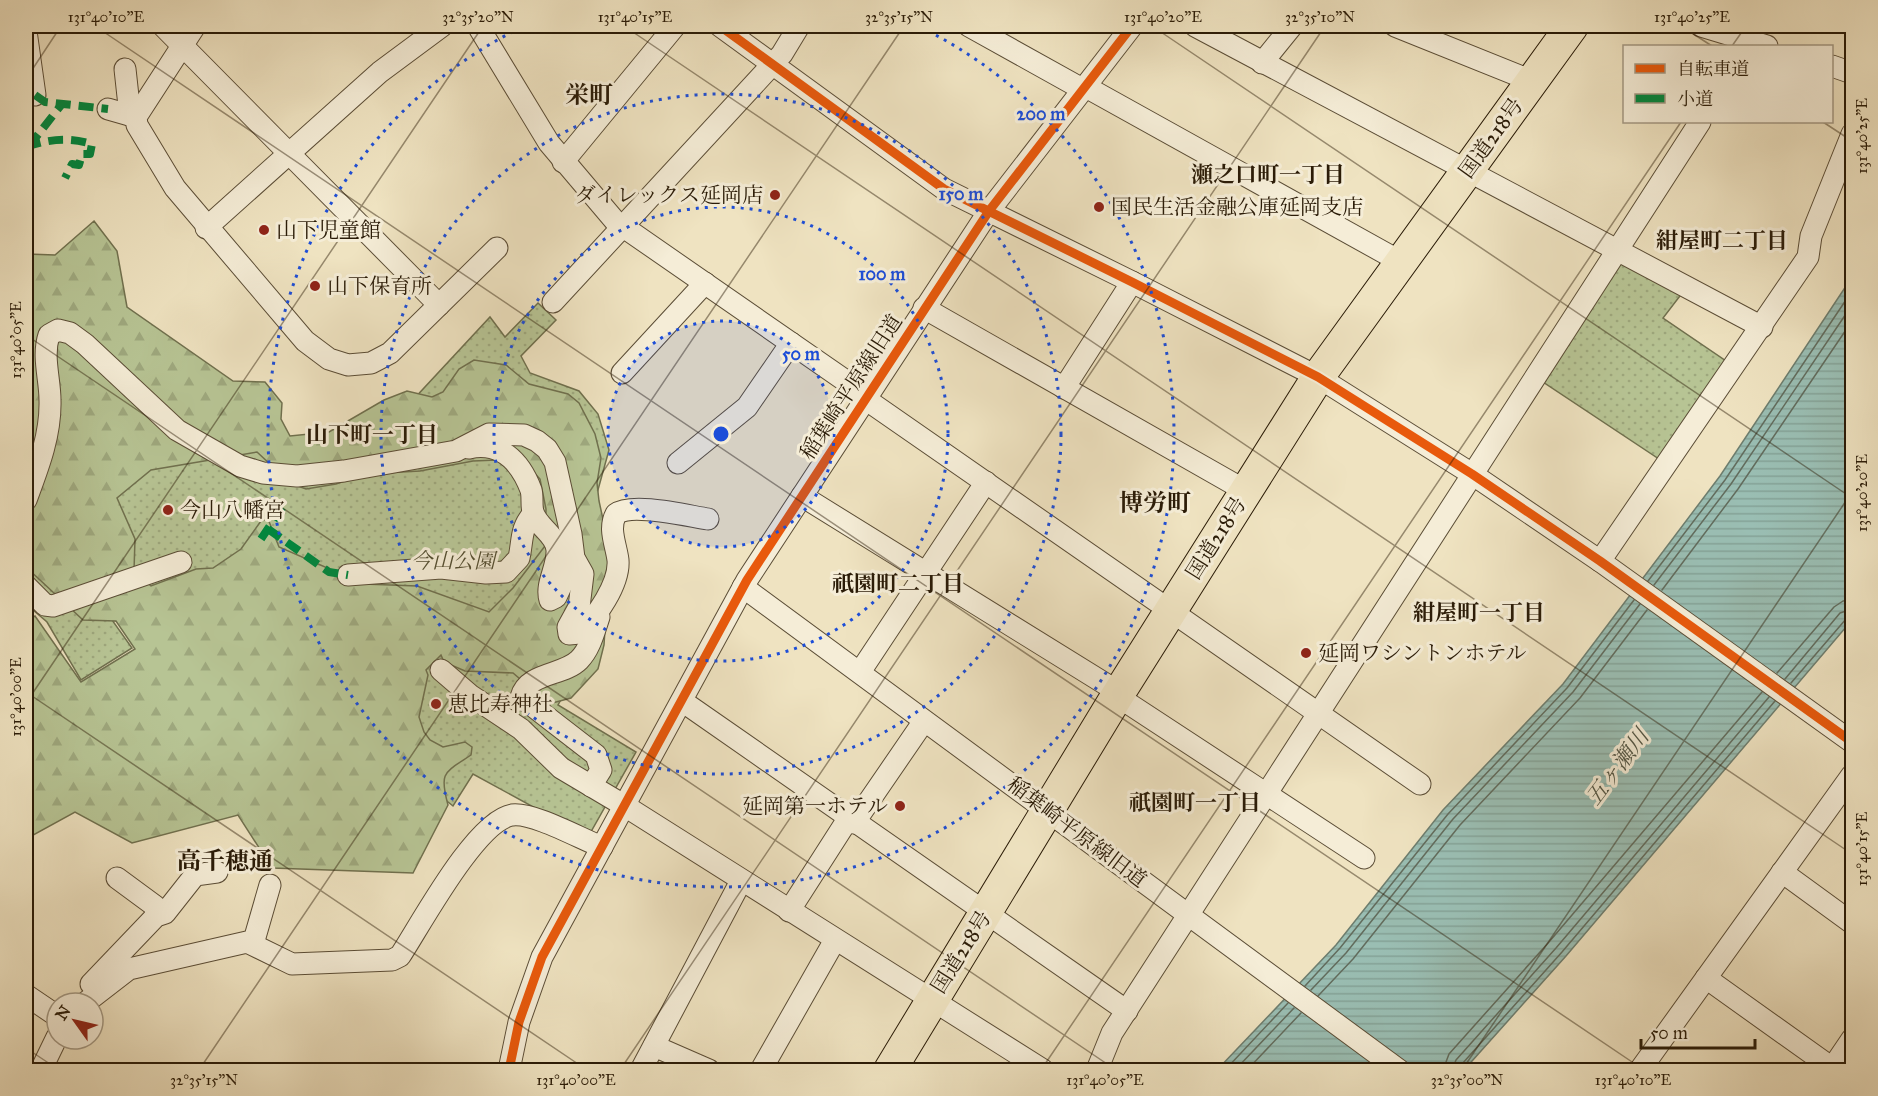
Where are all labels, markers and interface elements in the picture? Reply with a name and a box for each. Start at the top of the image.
text: 131°40'10"E [68,8,144,26]
text: 32°35'20"N [442,8,514,26]
text: 131°40'15"E [598,8,673,26]
text: 32°35'15"N [865,8,933,26]
text: 131°40'20"E [1124,8,1202,26]
text: 32°35'10"N [1285,8,1355,26]
text: 131°40'25"E [1654,8,1730,26]
legend [1623,45,1833,123]
text: 自転車道 [1677,58,1749,80]
district label: 栄町 [565,80,613,110]
text: 小道 [1677,88,1713,110]
street label: 国道218号 [1453,93,1529,183]
text: 131°40'25"E [1853,98,1871,174]
text: 200 m [1017,103,1066,125]
district label: 瀬之口町一丁目 [1191,161,1345,188]
place label: ダイレックス延岡店 [575,182,763,208]
text: 150 m [939,183,984,205]
marker: ダイレックス延岡店 [768,188,782,202]
place label: 国民生活金融公庫延岡支店 [1111,194,1363,220]
marker: 国民生活金融公庫延岡支店 [1092,200,1106,214]
place label: 山下児童館 [276,217,381,243]
marker: 山下児童館 [257,223,271,237]
district label: 紺屋町二丁目 [1656,227,1788,254]
text: 100 m [859,263,906,285]
place label: 山下保育所 [327,273,432,299]
marker: 山下保育所 [308,279,322,293]
text: 131°40'05"E [7,301,25,379]
street label: 稲葉崎平原線旧道 [794,309,908,465]
text: 50 m [782,343,821,365]
district label: 山下町一丁目 [306,421,438,448]
centre of rings [711,424,731,444]
text: 131°40'20"E [1853,454,1871,532]
district label: 博労町 [1119,488,1191,518]
street label: 国道218号 [1180,492,1252,584]
place label: 今山八幡宮 [180,497,285,523]
marker: 今山八幡宮 [161,503,175,517]
park label: 今山公園 [411,548,498,574]
district label: 祇園町二丁目 [832,570,964,597]
district label: 紺屋町一丁目 [1413,599,1545,626]
place label: 延岡ワシントンホテル [1318,640,1526,666]
marker: 延岡ワシントンホテル [1299,646,1313,660]
text: 131°40'00"E [7,657,25,737]
place label: 恵比寿神社 [448,691,553,717]
marker: 恵比寿神社 [429,697,443,711]
water label: 五ヶ瀬川 [1580,722,1655,810]
street label: 稲葉崎平原線旧道 [1002,771,1152,893]
district label: 祇園町一丁目 [1129,789,1261,816]
place label: 延岡第一ホテル [742,793,888,819]
marker: 延岡第一ホテル [893,799,907,813]
text: 131°40'15"E [1853,811,1871,886]
district label: 高千穂通 [177,846,273,876]
street label: 国道218号 [925,906,997,998]
north arrow [45,991,105,1051]
text: N [51,1002,75,1024]
scale bar [1641,1012,1755,1050]
text: 50 m [1650,1022,1688,1044]
text: 32°35'15"N [170,1071,238,1089]
text: 131°40'00"E [536,1071,616,1089]
text: 131°40'05"E [1066,1071,1144,1089]
text: 32°35'00"N [1431,1071,1504,1089]
text: 131°40'10"E [1595,1071,1671,1089]

